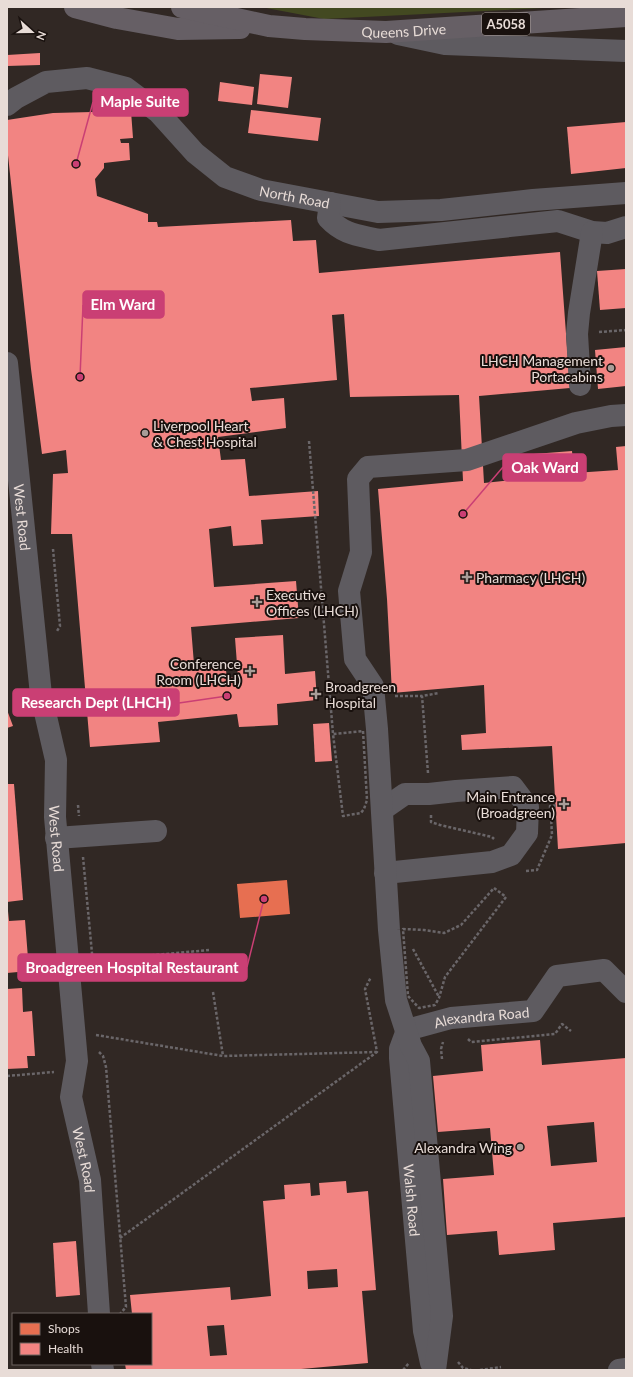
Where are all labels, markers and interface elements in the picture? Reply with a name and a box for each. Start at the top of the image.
north arrow [12,12,52,52]
road number: A5058 [482,13,530,35]
street label: Queens Drive [361,20,447,41]
text: N [34,29,49,42]
callout: Maple Suite [93,89,188,116]
text: Maple Suite [100,92,180,110]
street label: North Road [258,181,331,211]
callout: Elm Ward [83,291,164,318]
text: Elm Ward [91,295,155,313]
place label: LHCH Management Portacabins [481,352,603,385]
marker: LHCH Management Portacabins [606,363,616,373]
place label: Liverpool Heart & Chest Hospital [153,417,257,450]
marker: Liverpool Heart & Chest Hospital [140,428,150,438]
callout: Oak Ward [503,454,586,481]
text: Oak Ward [511,458,579,476]
street label: West Road [11,483,35,551]
place label: Pharmacy (LHCH) [476,569,586,586]
marker: Pharmacy (LHCH) [461,571,473,583]
place label: Executive Offices (LHCH) [266,586,359,619]
marker: Executive Offices (LHCH) [251,596,263,608]
place label: Conference Room (LHCH) [156,655,241,688]
marker: Conference Room (LHCH) [244,665,256,677]
place label: Broadgreen Hospital [325,678,396,711]
marker: Broadgreen Hospital [310,688,322,700]
callout: Research Dept (LHCH) [13,689,179,716]
text: Research Dept (LHCH) [21,693,171,711]
place label: Main Entrance (Broadgreen) [466,788,555,821]
marker: Main Entrance (Broadgreen) [558,798,570,810]
street label: West Road [46,805,68,873]
callout: Broadgreen Hospital Restaurant [18,954,247,981]
text: Broadgreen Hospital Restaurant [25,958,239,976]
street label: Alexandra Road [432,1003,530,1031]
street label: West Road [70,1125,99,1193]
place label: Alexandra Wing [414,1139,512,1156]
marker: Alexandra Wing [515,1142,525,1152]
street label: Walsh Road [401,1163,424,1237]
legend [12,1313,152,1365]
text: Shops [48,1321,80,1336]
text: Health [48,1341,83,1356]

